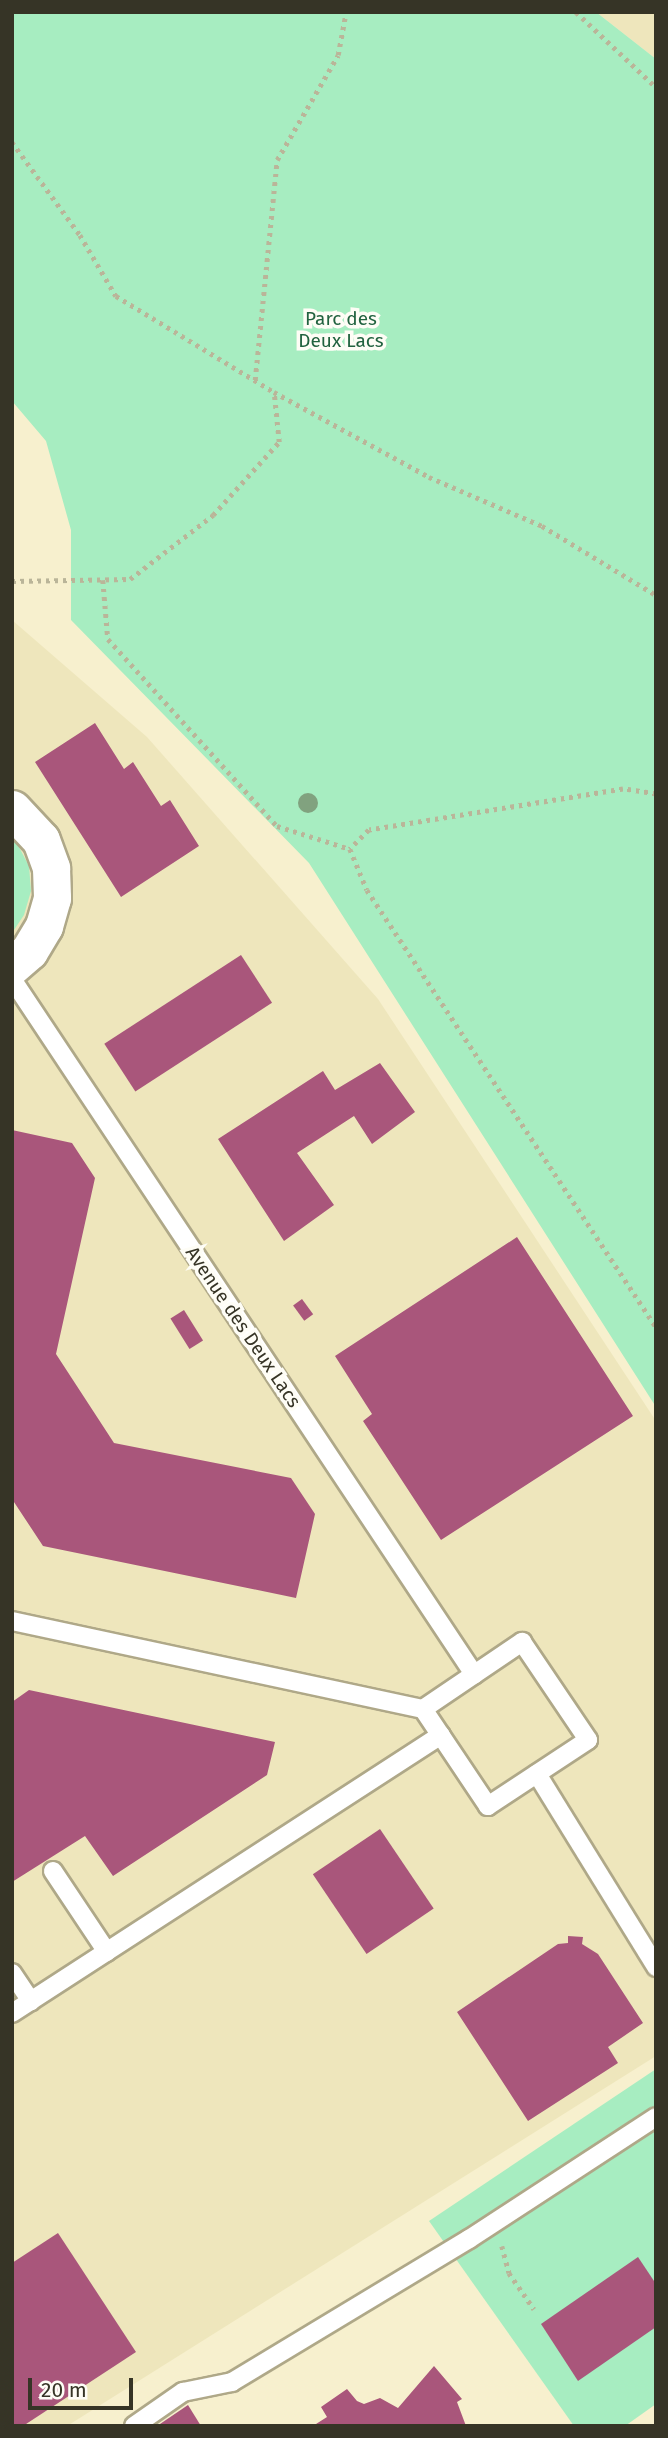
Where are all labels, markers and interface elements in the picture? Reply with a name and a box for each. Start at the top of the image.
park label: Parc des Deux Lacs [298,308,384,352]
street label: Avenue des Deux Lacs [181,1242,305,1412]
scale bar [32,2364,136,2408]
text: 20 m [41,2377,87,2403]

